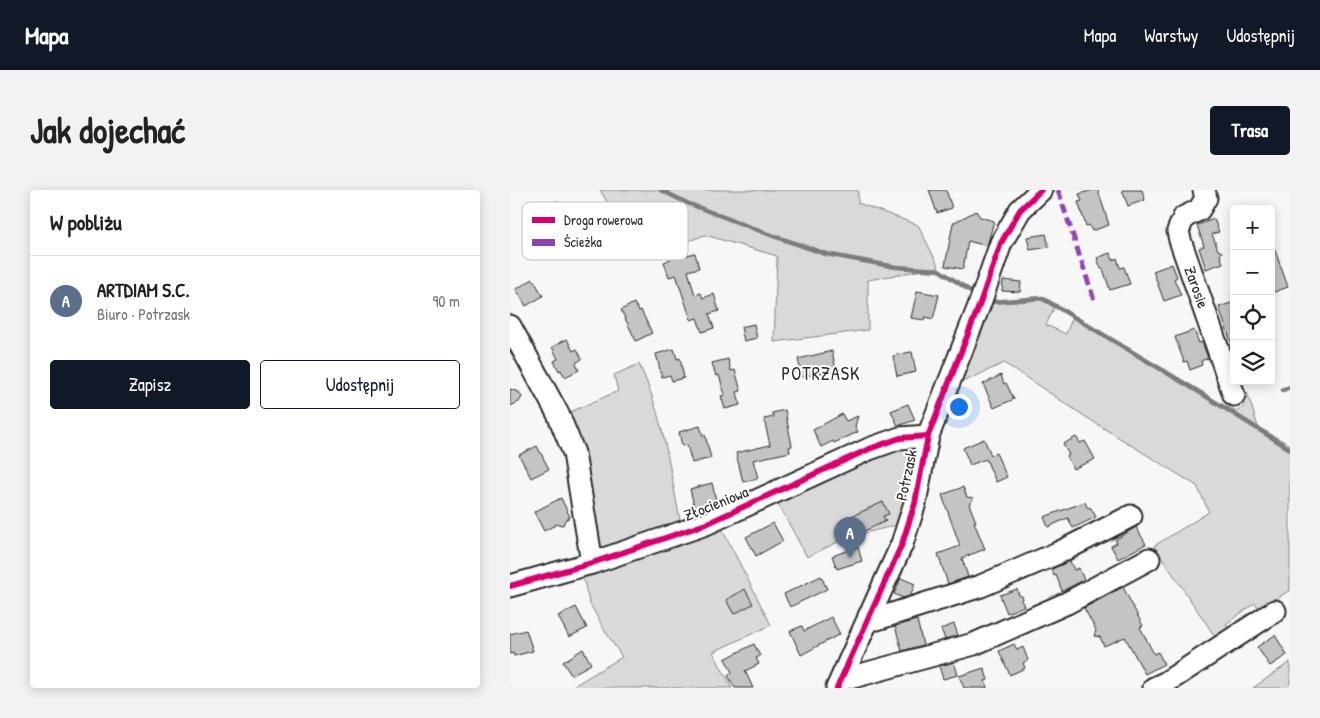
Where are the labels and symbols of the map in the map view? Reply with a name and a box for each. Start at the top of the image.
legend [522,202,688,260]
text: Droga rowerowa [564,210,643,230]
text: Ścieżka [564,232,602,251]
street label: Zarosie [1179,263,1215,312]
district label: POTRZASK [782,361,860,386]
your location [946,394,972,420]
street label: Potrzask [890,447,922,503]
street label: Złocieniowa [680,480,752,526]
pin: A [834,517,866,558]

